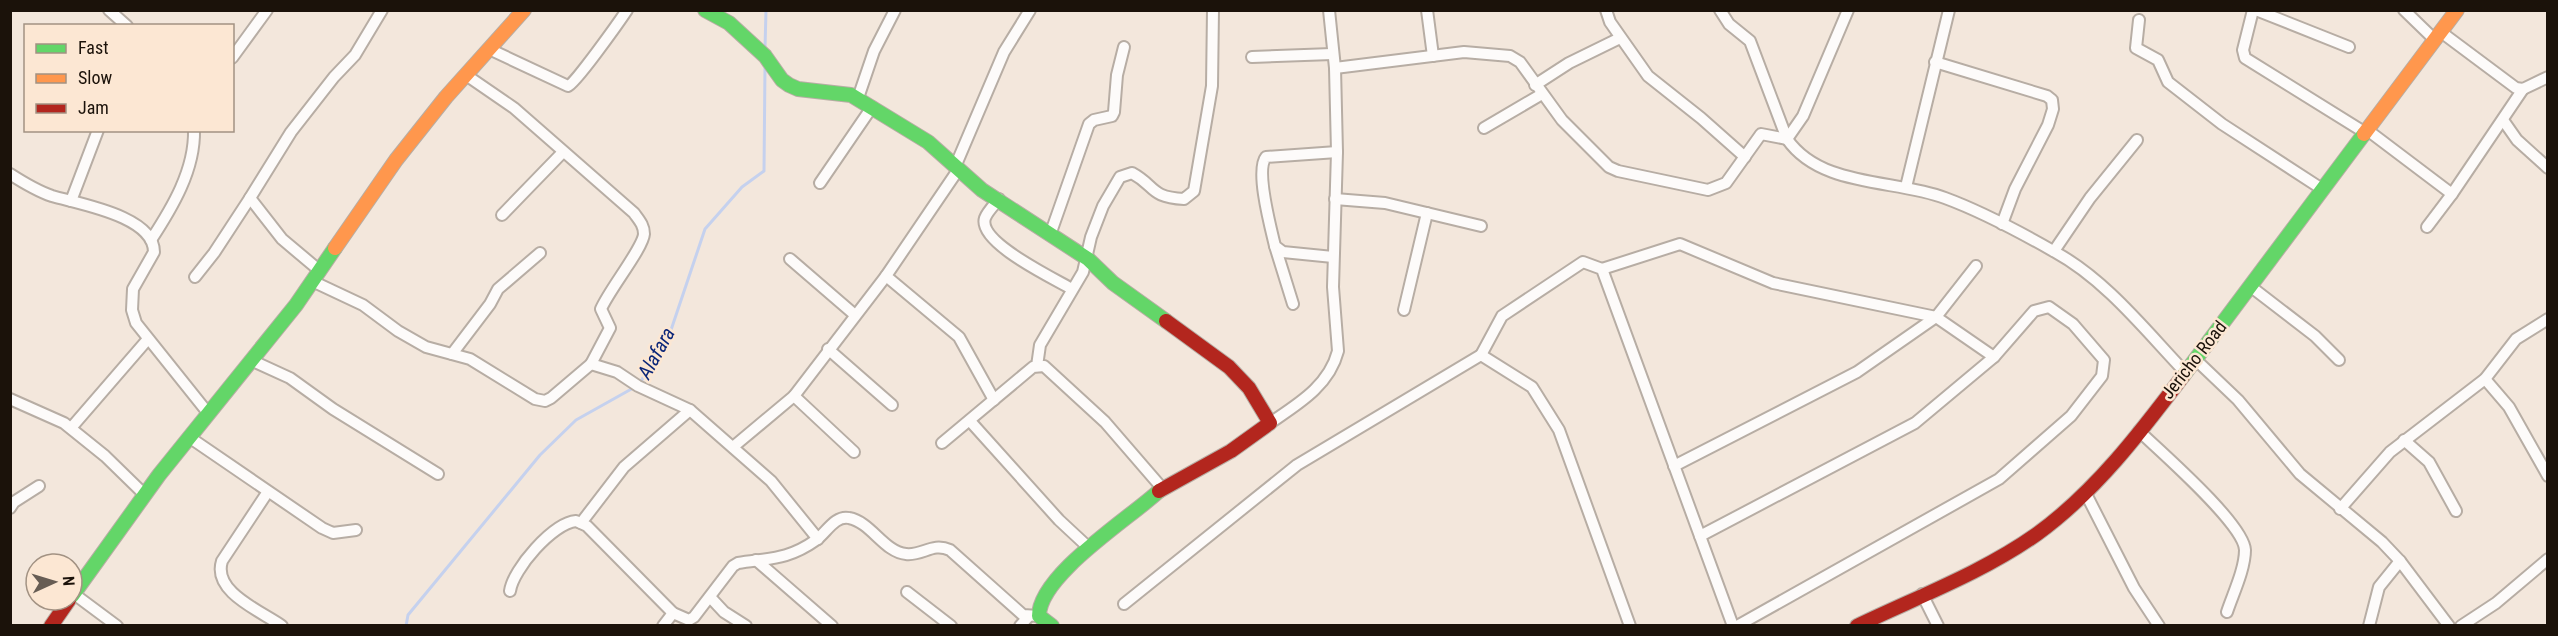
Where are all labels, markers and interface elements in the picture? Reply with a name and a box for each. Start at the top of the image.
legend [24,24,234,132]
text: Fast [78,37,109,58]
text: Slow [78,67,113,88]
text: Jam [78,97,109,118]
street label: Jericho Road [2157,317,2231,403]
water label: Alafara [632,323,680,384]
north arrow [24,552,84,612]
text: N [59,575,78,587]

